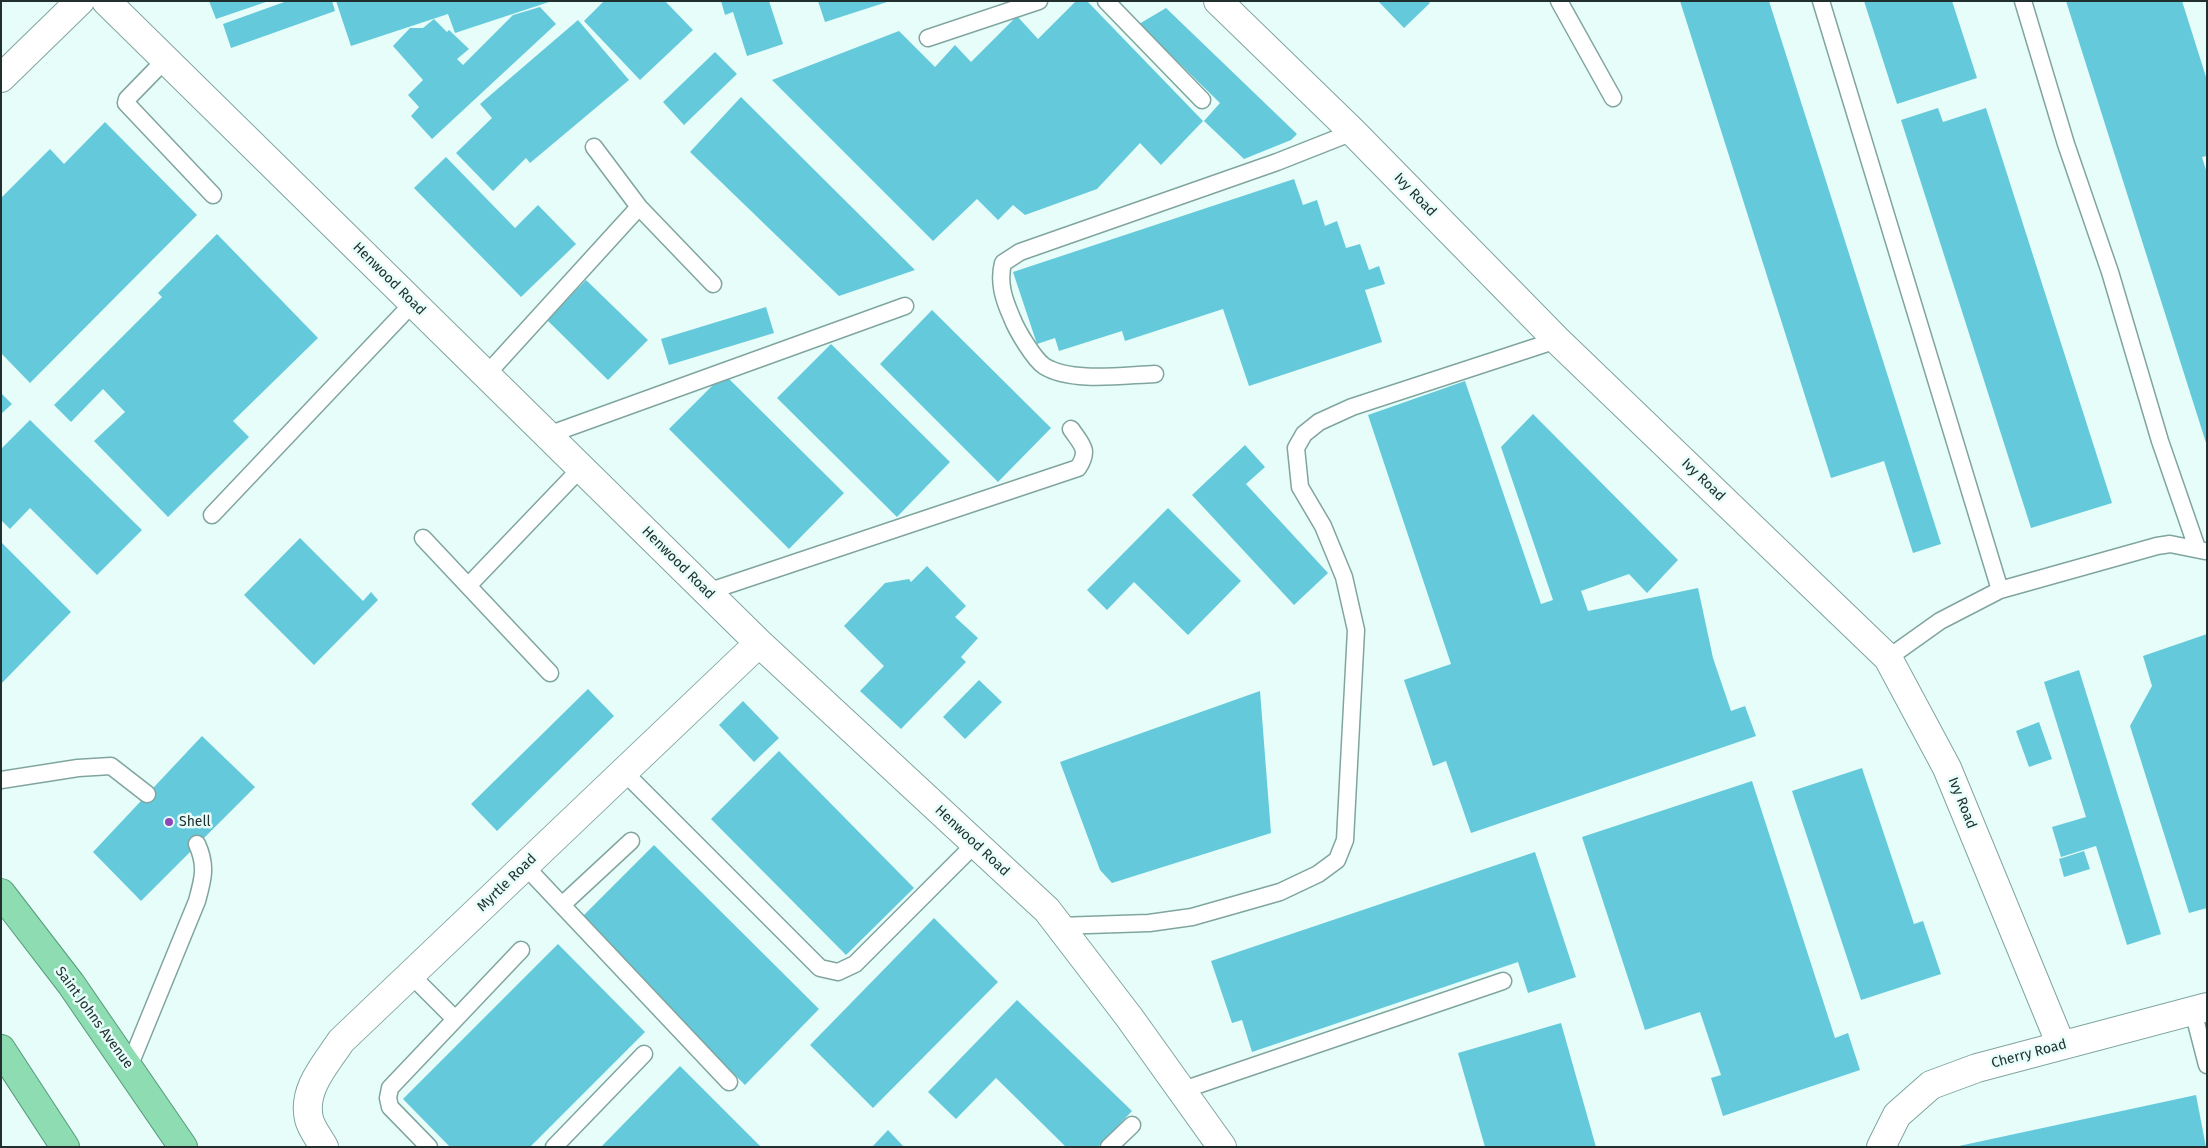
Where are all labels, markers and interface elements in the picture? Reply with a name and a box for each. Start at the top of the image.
street label: Ivy Road [1390,170,1440,220]
street label: Henwood Road [349,239,429,319]
street label: Ivy Road [1678,455,1728,505]
street label: Henwood Road [638,523,718,603]
street label: Ivy Road [1944,775,1980,831]
street label: Henwood Road [931,802,1013,880]
place label: Shell [179,814,211,830]
marker: Shell [163,816,175,828]
street label: Myrtle Road [474,851,540,915]
street label: Saint Johns Avenue [51,964,137,1072]
street label: Cherry Road [1990,1036,2068,1072]

